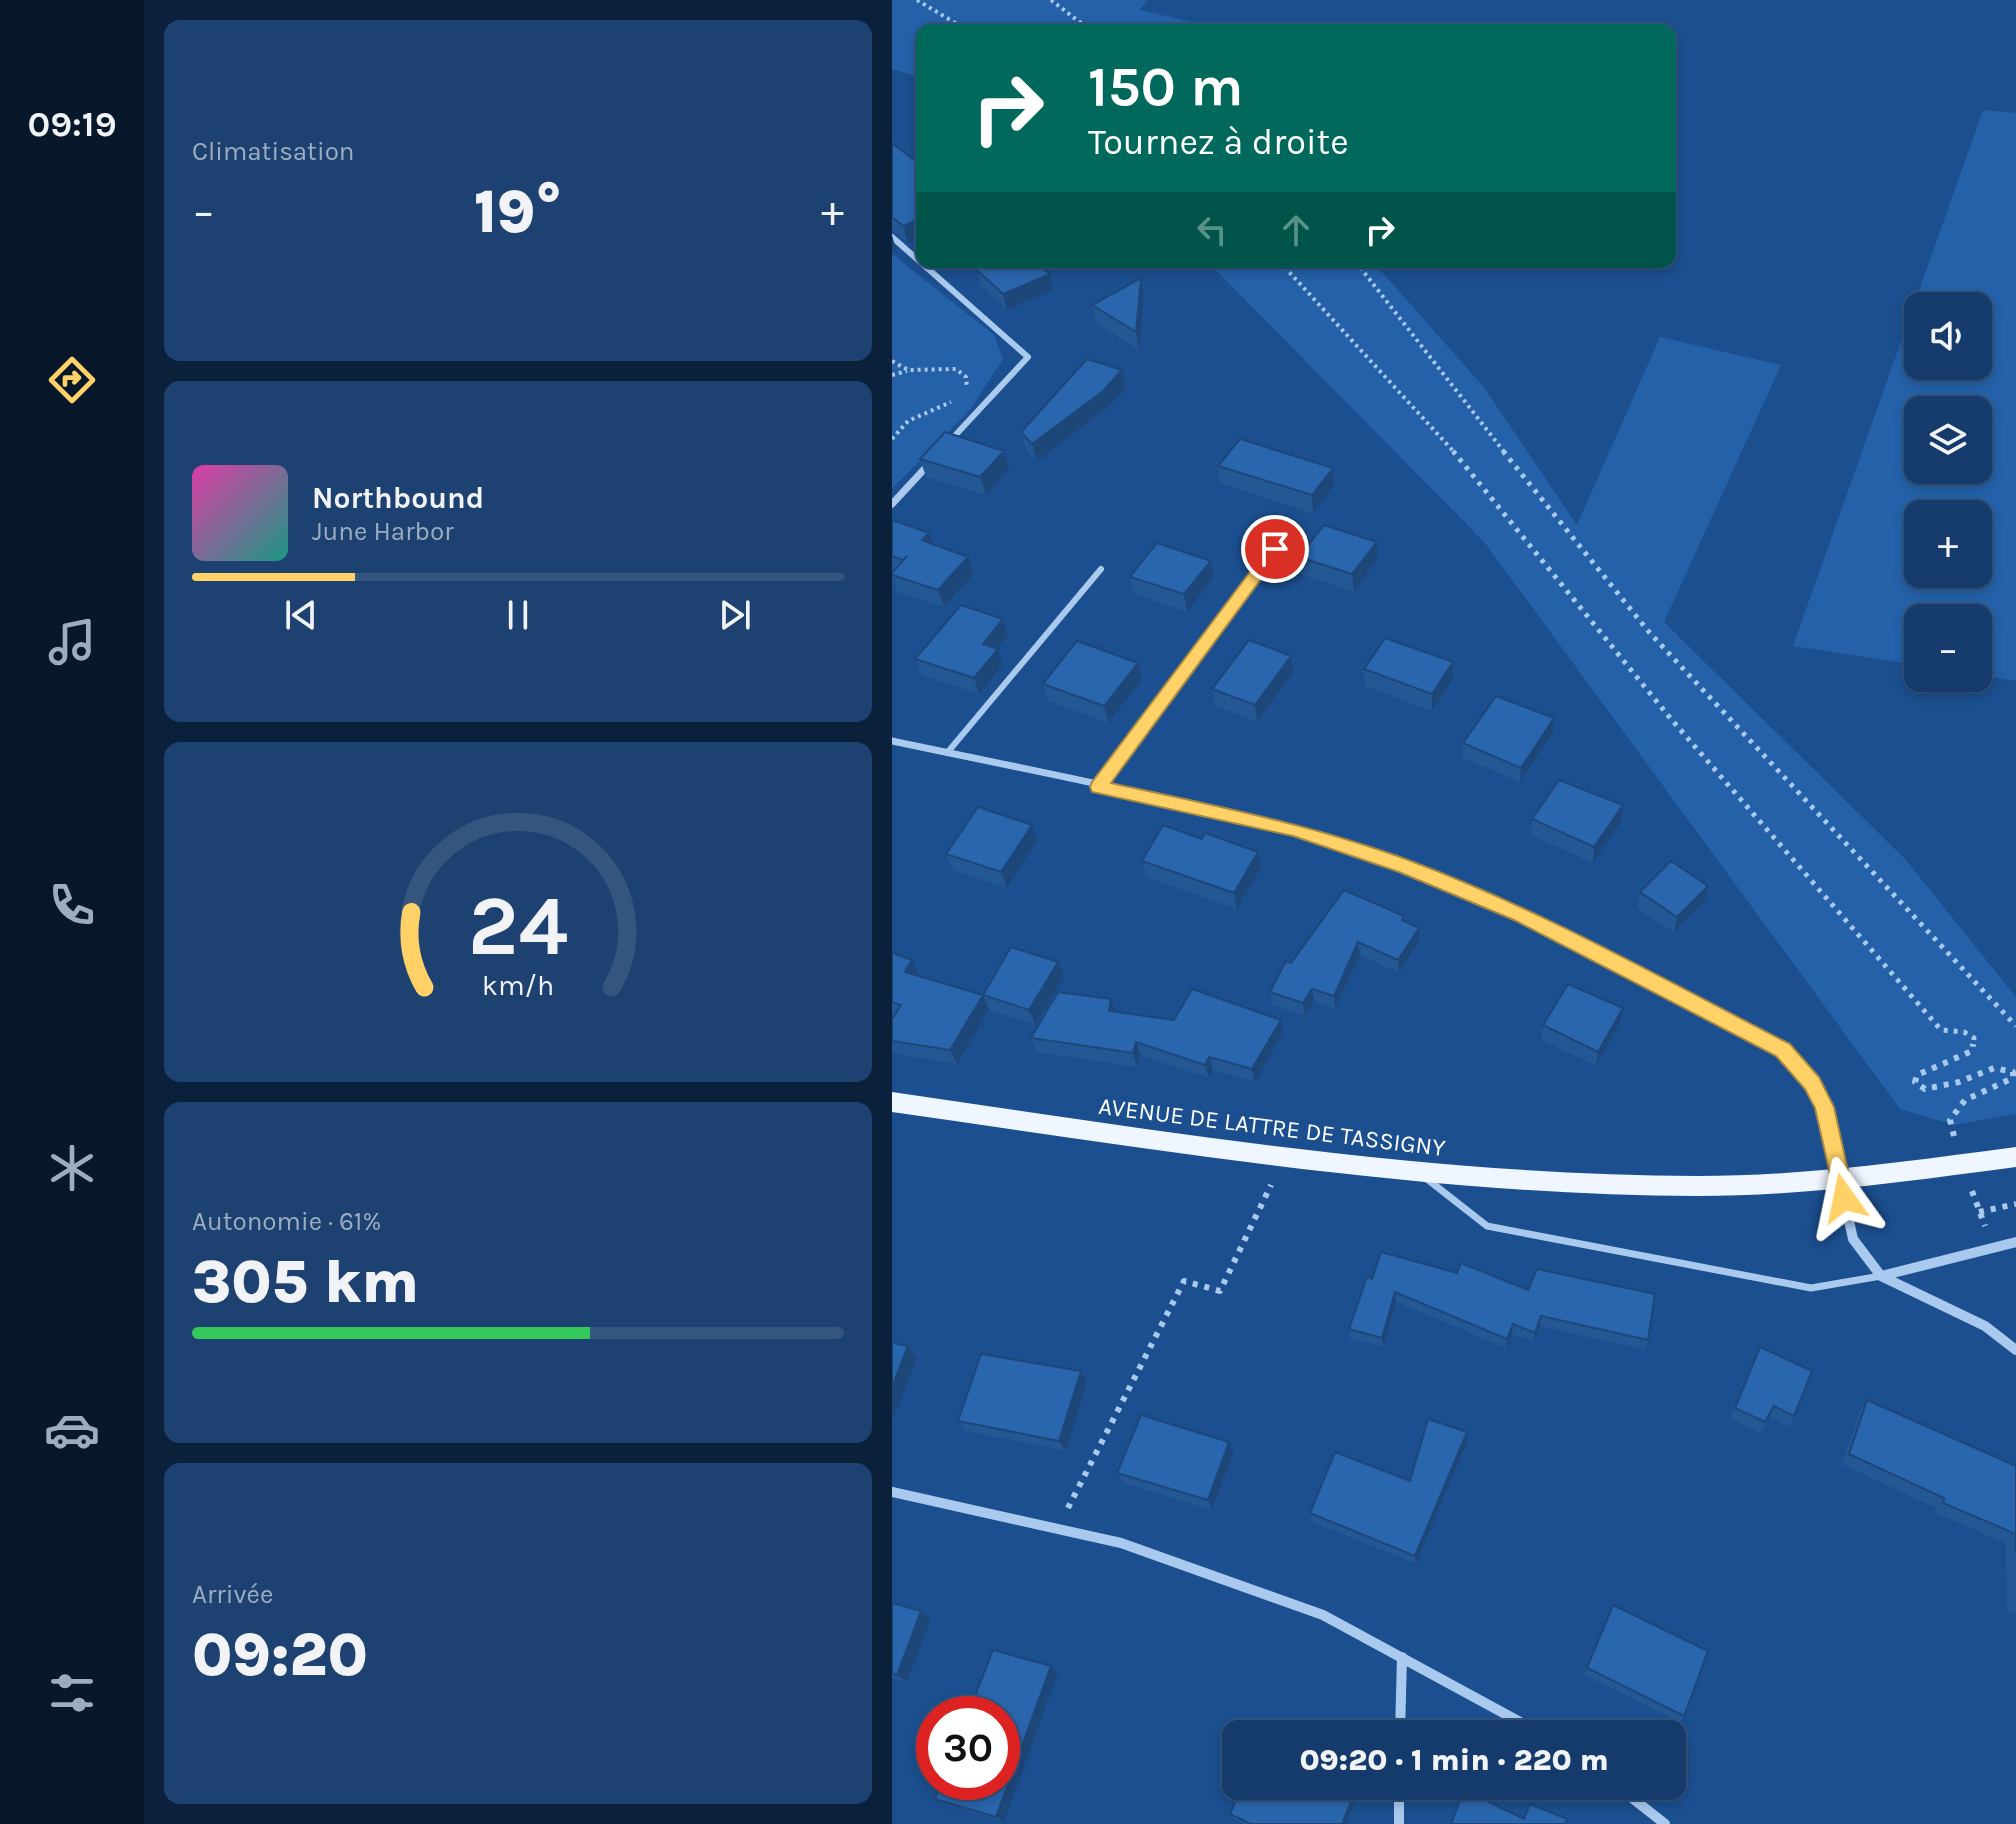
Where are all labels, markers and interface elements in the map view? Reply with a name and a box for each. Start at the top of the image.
text: 150 m [1088,54,1243,119]
icon: right [956,56,1060,160]
text: 09:19 [27,103,117,145]
text: Tournez à droite [1088,121,1349,163]
text: Climatisation [192,136,355,167]
text: 19° [474,177,562,247]
text: − [192,186,215,237]
text: + [821,186,844,237]
icon: left [1190,208,1234,252]
icon: ahead [1274,208,1318,252]
icon: right [1358,208,1402,252]
map controls [1904,292,1992,692]
button: sound [1904,292,1992,380]
icon: directions [44,352,100,408]
button: layers [1904,396,1992,484]
text: Northbound [312,480,484,516]
button: + [1904,500,1992,588]
pin [1241,515,1309,583]
text: June Harbor [312,516,454,547]
icon: arrive [1253,527,1297,571]
icon: previous [279,593,323,637]
icon: pause [496,593,540,637]
icon: next [713,593,757,637]
button: − [1904,604,1992,692]
icon: music [44,614,100,670]
icon: phone [44,877,100,933]
text: 24 [468,878,568,975]
text: km/h [482,969,554,1002]
street label: AVENUE DE LATTRE DE TASSIGNY [1097,1092,1447,1162]
icon: climate [44,1140,100,1196]
position arrow [1802,1156,1886,1240]
text: Autonomie · 61% [192,1206,381,1237]
text: 305 km [192,1247,419,1317]
icon: car [44,1402,100,1458]
text: Arrivée [192,1579,273,1610]
text: 09:20 [192,1620,368,1690]
icon: filters [44,1665,100,1721]
speed limit sign: 30 [916,1696,1020,1800]
text: 09:20 · 1 min · 220 m [1299,1742,1609,1778]

